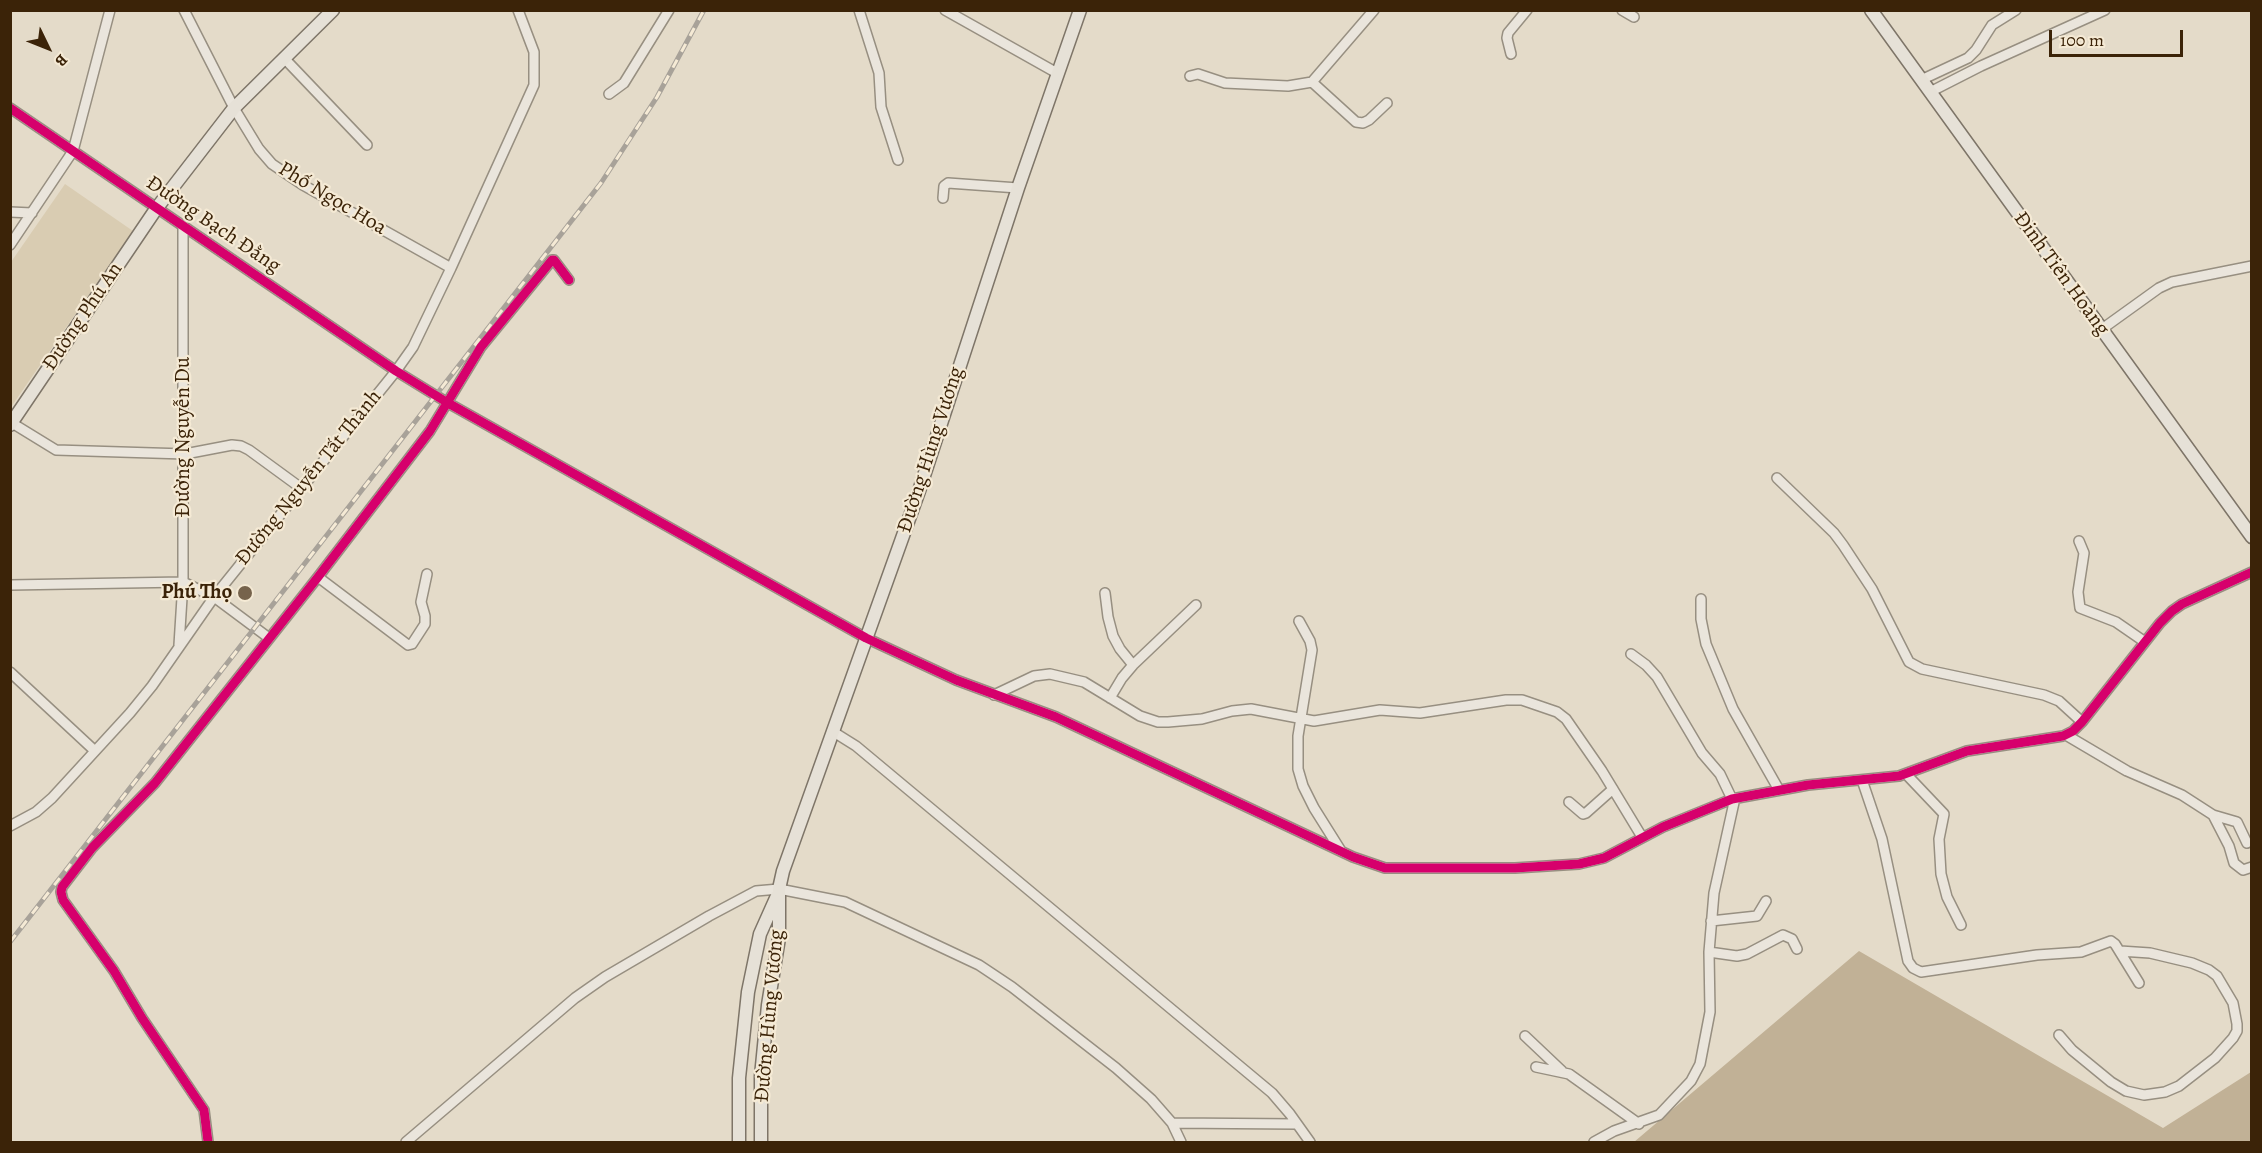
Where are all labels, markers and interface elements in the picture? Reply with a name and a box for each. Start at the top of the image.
north arrow [18,18,78,78]
scale bar [2052,18,2186,56]
text: 100 m [2060,28,2104,52]
text: B [50,49,73,71]
street label: Phố Ngọc Hoa [273,157,391,241]
street label: Đường Bạch Đằng [141,171,285,279]
street label: Đinh Tiên Hoàng [2008,207,2114,341]
street label: Đường Phú An [38,258,128,376]
street label: Đường Nguyễn Du [171,357,197,517]
street label: Đường Hùng Vương [892,364,970,536]
street label: Đường Nguyễn Tất Thành [230,385,388,571]
place label: Phú Thọ [161,580,232,606]
marker: Phú Thọ [236,584,254,602]
street label: Đường Hùng Vương [750,929,790,1103]

